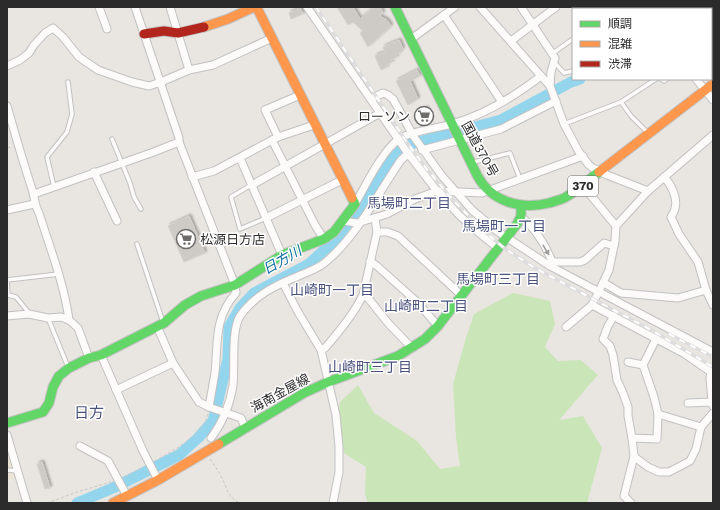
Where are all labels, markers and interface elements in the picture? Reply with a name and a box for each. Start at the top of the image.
legend [572,8,712,80]
text: 順調 [608,17,632,31]
text: 混雑 [608,37,632,51]
text: 渋滞 [608,57,632,71]
supermarket icon: ローソン [413,105,435,127]
place label: ローソン [358,109,410,124]
street label: 国道370号 [459,119,501,179]
road number: 370 [568,176,598,196]
district label: 馬場町二丁目 [367,195,451,211]
district label: 馬場町一丁目 [462,218,546,234]
supermarket icon: 松源日方店 [175,228,197,250]
place label: 松源日方店 [200,232,265,247]
water label: 日方川 [260,242,306,277]
one-way arrow [543,244,550,255]
district label: 馬場町三丁目 [456,271,540,287]
district label: 山崎町一丁目 [290,282,374,298]
district label: 山崎町二丁目 [384,298,468,314]
district label: 山崎町三丁目 [328,359,412,375]
street label: 海南金屋線 [248,371,312,415]
district label: 日方 [74,404,104,422]

